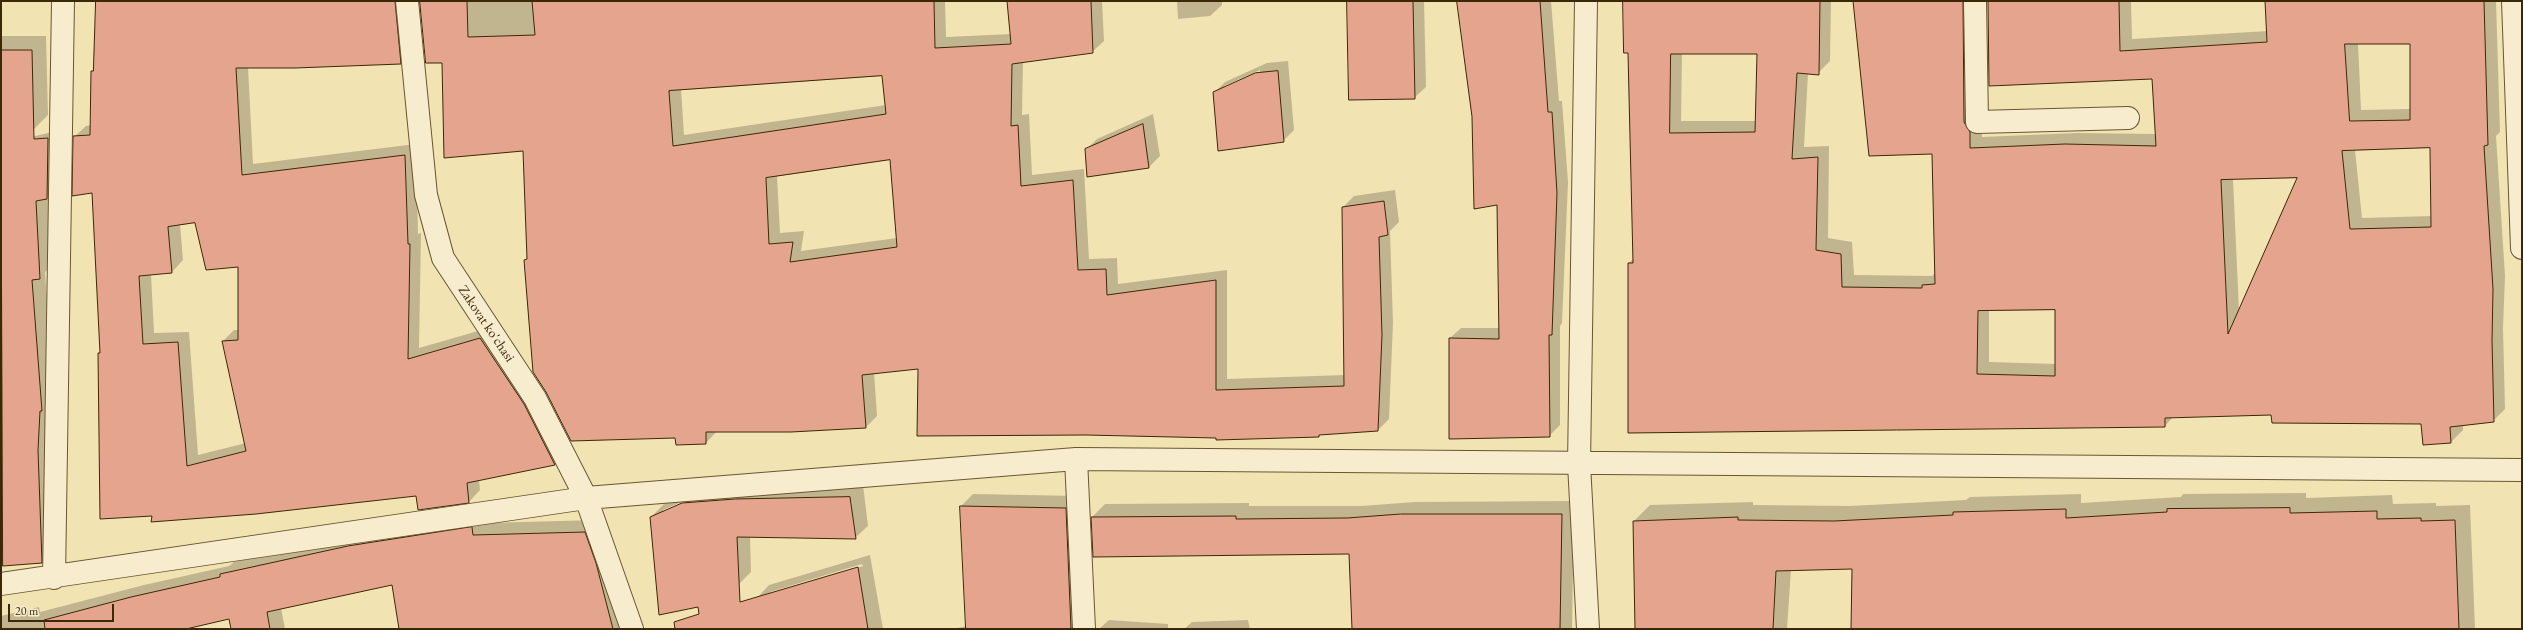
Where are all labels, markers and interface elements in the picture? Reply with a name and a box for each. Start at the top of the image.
street label: Zakovat ko'chasi [454,283,518,365]
scale bar [10,596,116,622]
text: 20 m [15,603,38,619]

